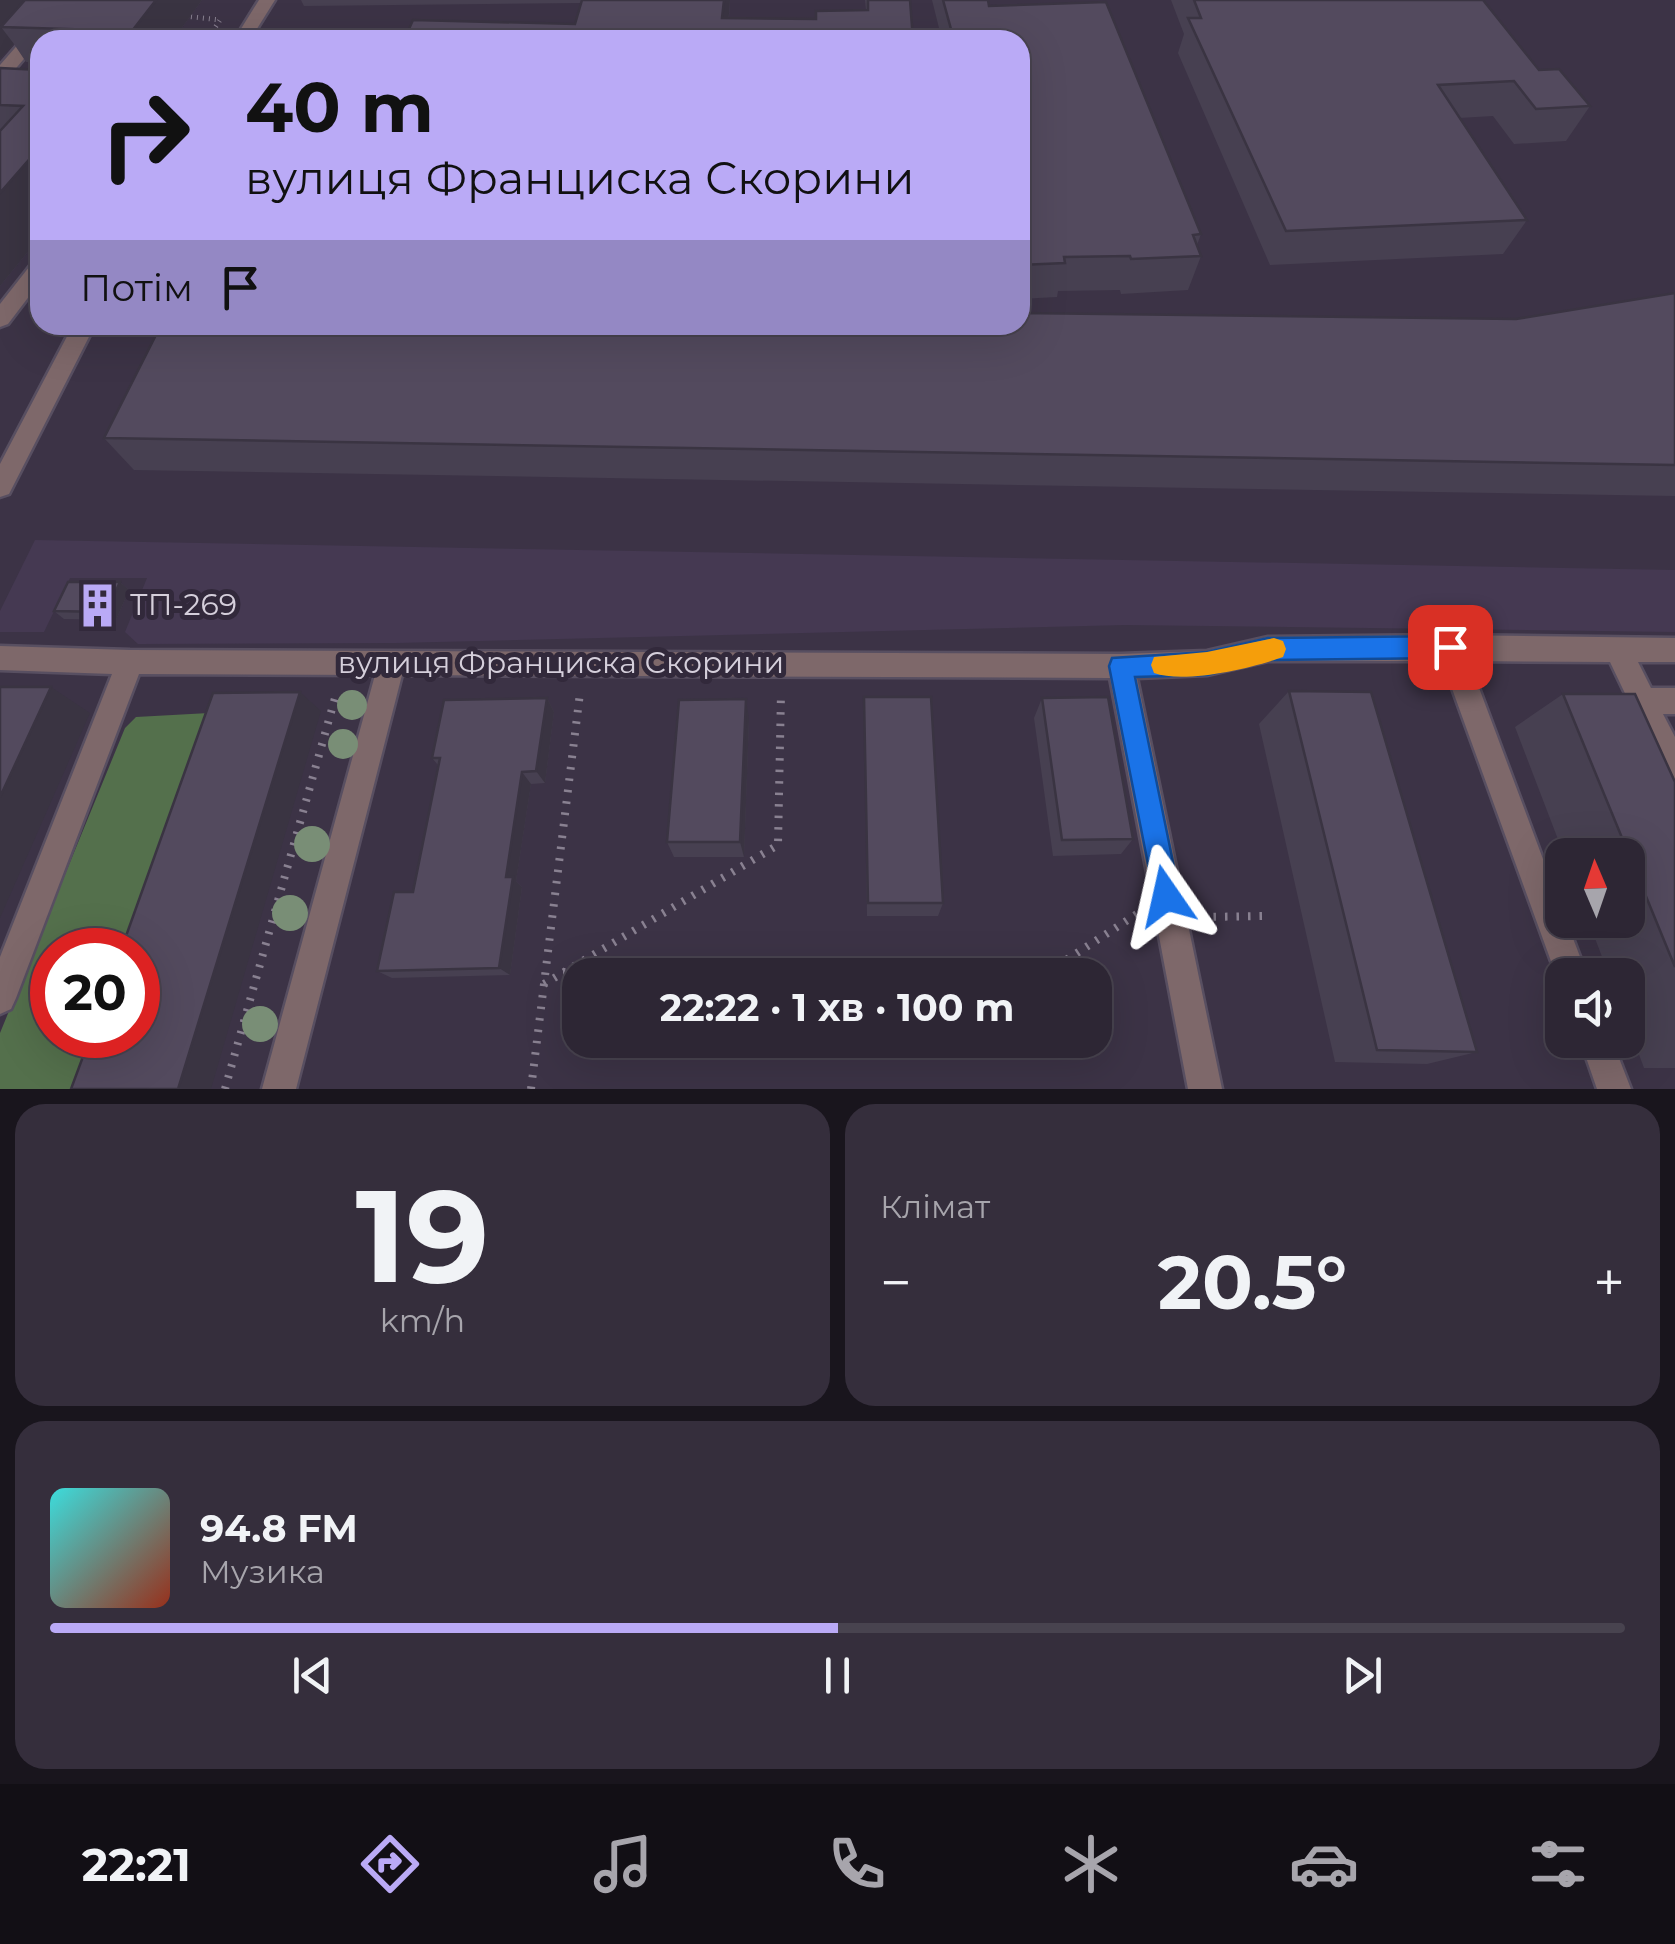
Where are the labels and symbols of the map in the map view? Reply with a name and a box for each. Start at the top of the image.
building icon: ТП-269 [73,581,121,629]
place label: ТП-269 [130,586,237,623]
pin [1408,605,1493,690]
street label: вулиця Франциска Скорини [338,644,784,681]
north arrow [1545,838,1645,938]
position arrow [1114,844,1218,948]
speed limit sign: 20 [30,928,160,1058]

